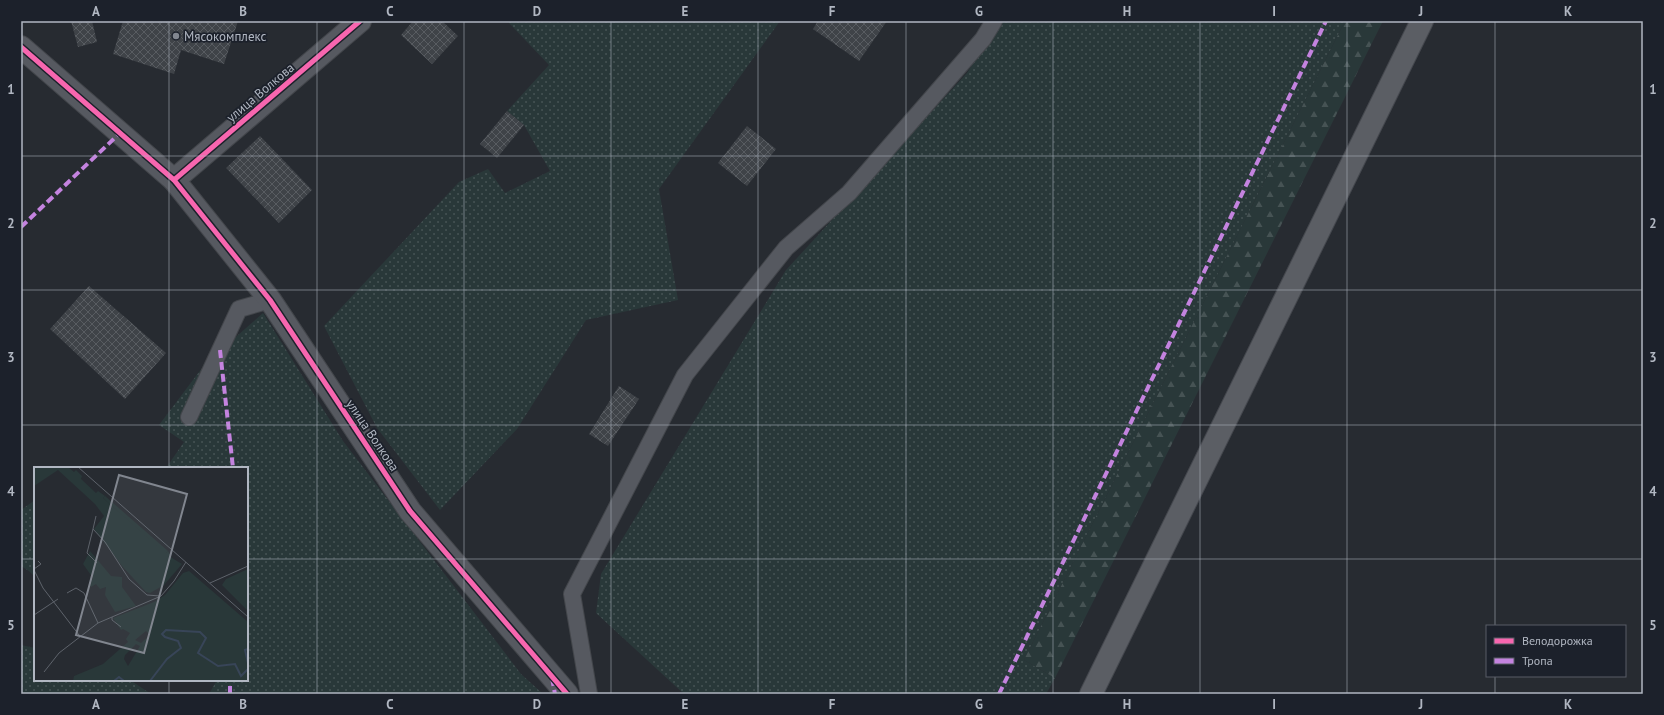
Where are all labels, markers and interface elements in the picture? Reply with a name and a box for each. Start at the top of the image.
text: A [92,3,100,20]
text: B [239,3,247,20]
text: C [386,3,394,20]
text: D [533,3,541,20]
text: E [682,3,689,20]
text: F [829,3,836,20]
text: G [975,3,983,20]
text: H [1123,3,1131,20]
text: I [1272,3,1276,20]
text: J [1418,3,1423,20]
text: K [1564,3,1572,20]
place label: Мясокомплекс [184,28,267,45]
marker: Мясокомплекс [171,31,181,41]
street label: улица Волкова [223,59,298,126]
text: 1 [7,81,15,98]
text: 1 [1649,81,1657,98]
text: 2 [7,215,15,232]
text: 2 [1649,215,1657,232]
text: 3 [7,349,15,366]
text: 3 [1649,349,1657,366]
street label: улица Волкова [342,396,403,475]
inset map [34,467,248,681]
text: 4 [7,483,15,500]
text: 4 [1649,483,1657,500]
text: 5 [7,617,15,634]
text: 5 [1649,617,1657,634]
legend [1486,625,1626,677]
text: Велодорожка [1522,633,1593,648]
text: Тропа [1522,653,1553,668]
text: A [92,696,100,713]
text: B [239,696,247,713]
text: C [386,696,394,713]
text: D [533,696,541,713]
text: E [682,696,689,713]
text: F [829,696,836,713]
text: G [975,696,983,713]
text: H [1123,696,1131,713]
text: I [1272,696,1276,713]
text: J [1418,696,1423,713]
text: K [1564,696,1572,713]

